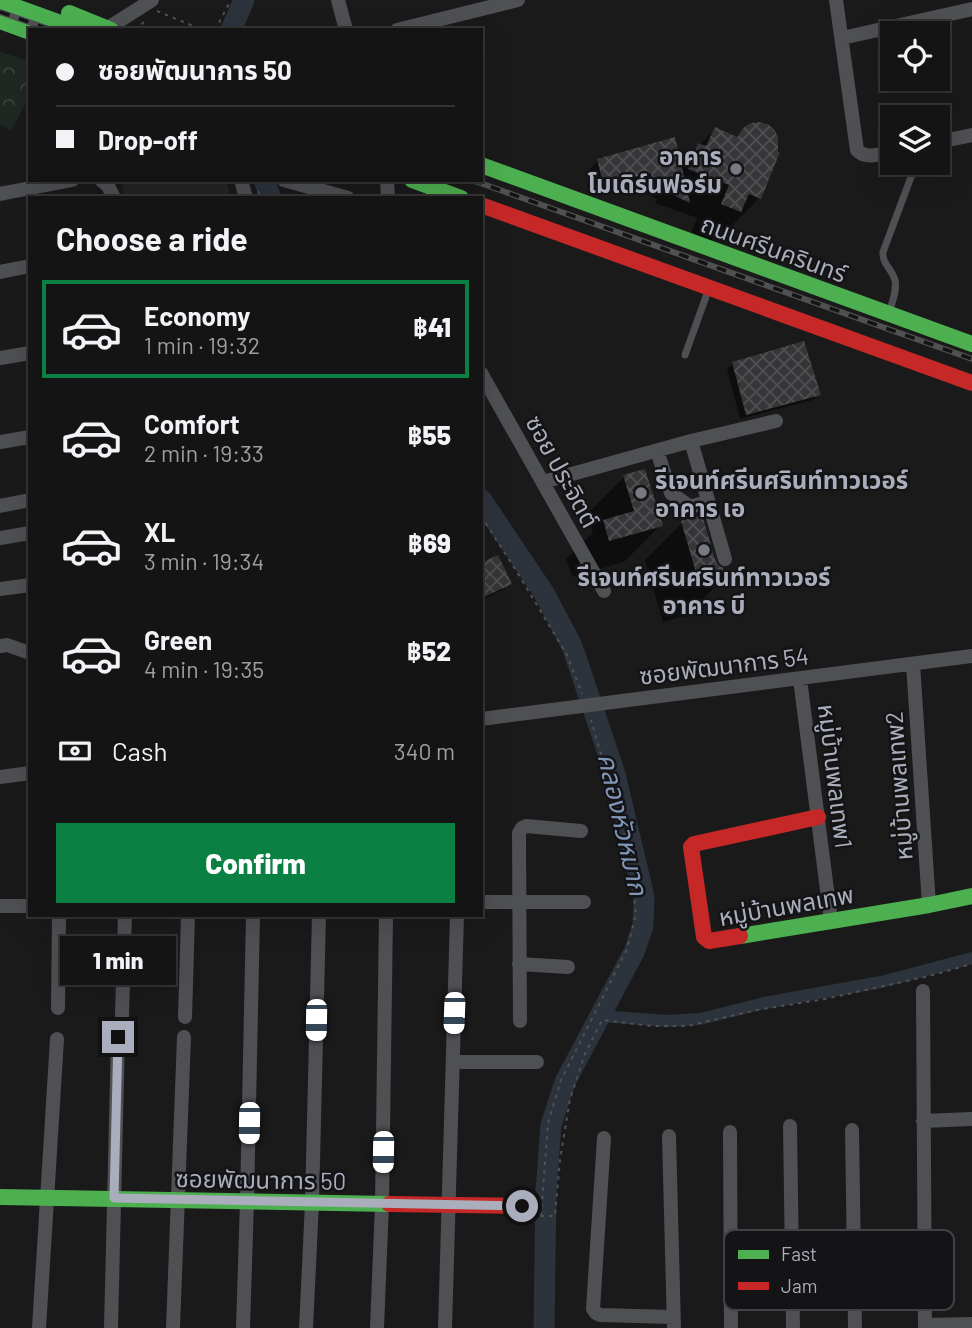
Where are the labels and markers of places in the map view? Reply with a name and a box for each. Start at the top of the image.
place label: อาคาร โมเดิร์นฟอร์ม [588,141,722,198]
marker: อาคาร โมเดิร์นฟอร์ม [728,161,744,177]
place label: รีเจนท์ศรีนศรินท์ทาวเวอร์ อาคาร เอ [655,465,908,522]
marker: รีเจนท์ศรีนศรินท์ทาวเวอร์ อาคาร เอ [633,485,649,501]
marker: รีเจนท์ศรีนศรินท์ทาวเวอร์ อาคาร บี [696,542,712,558]
place label: รีเจนท์ศรีนศรินท์ทาวเวอร์ อาคาร บี [577,562,831,619]

